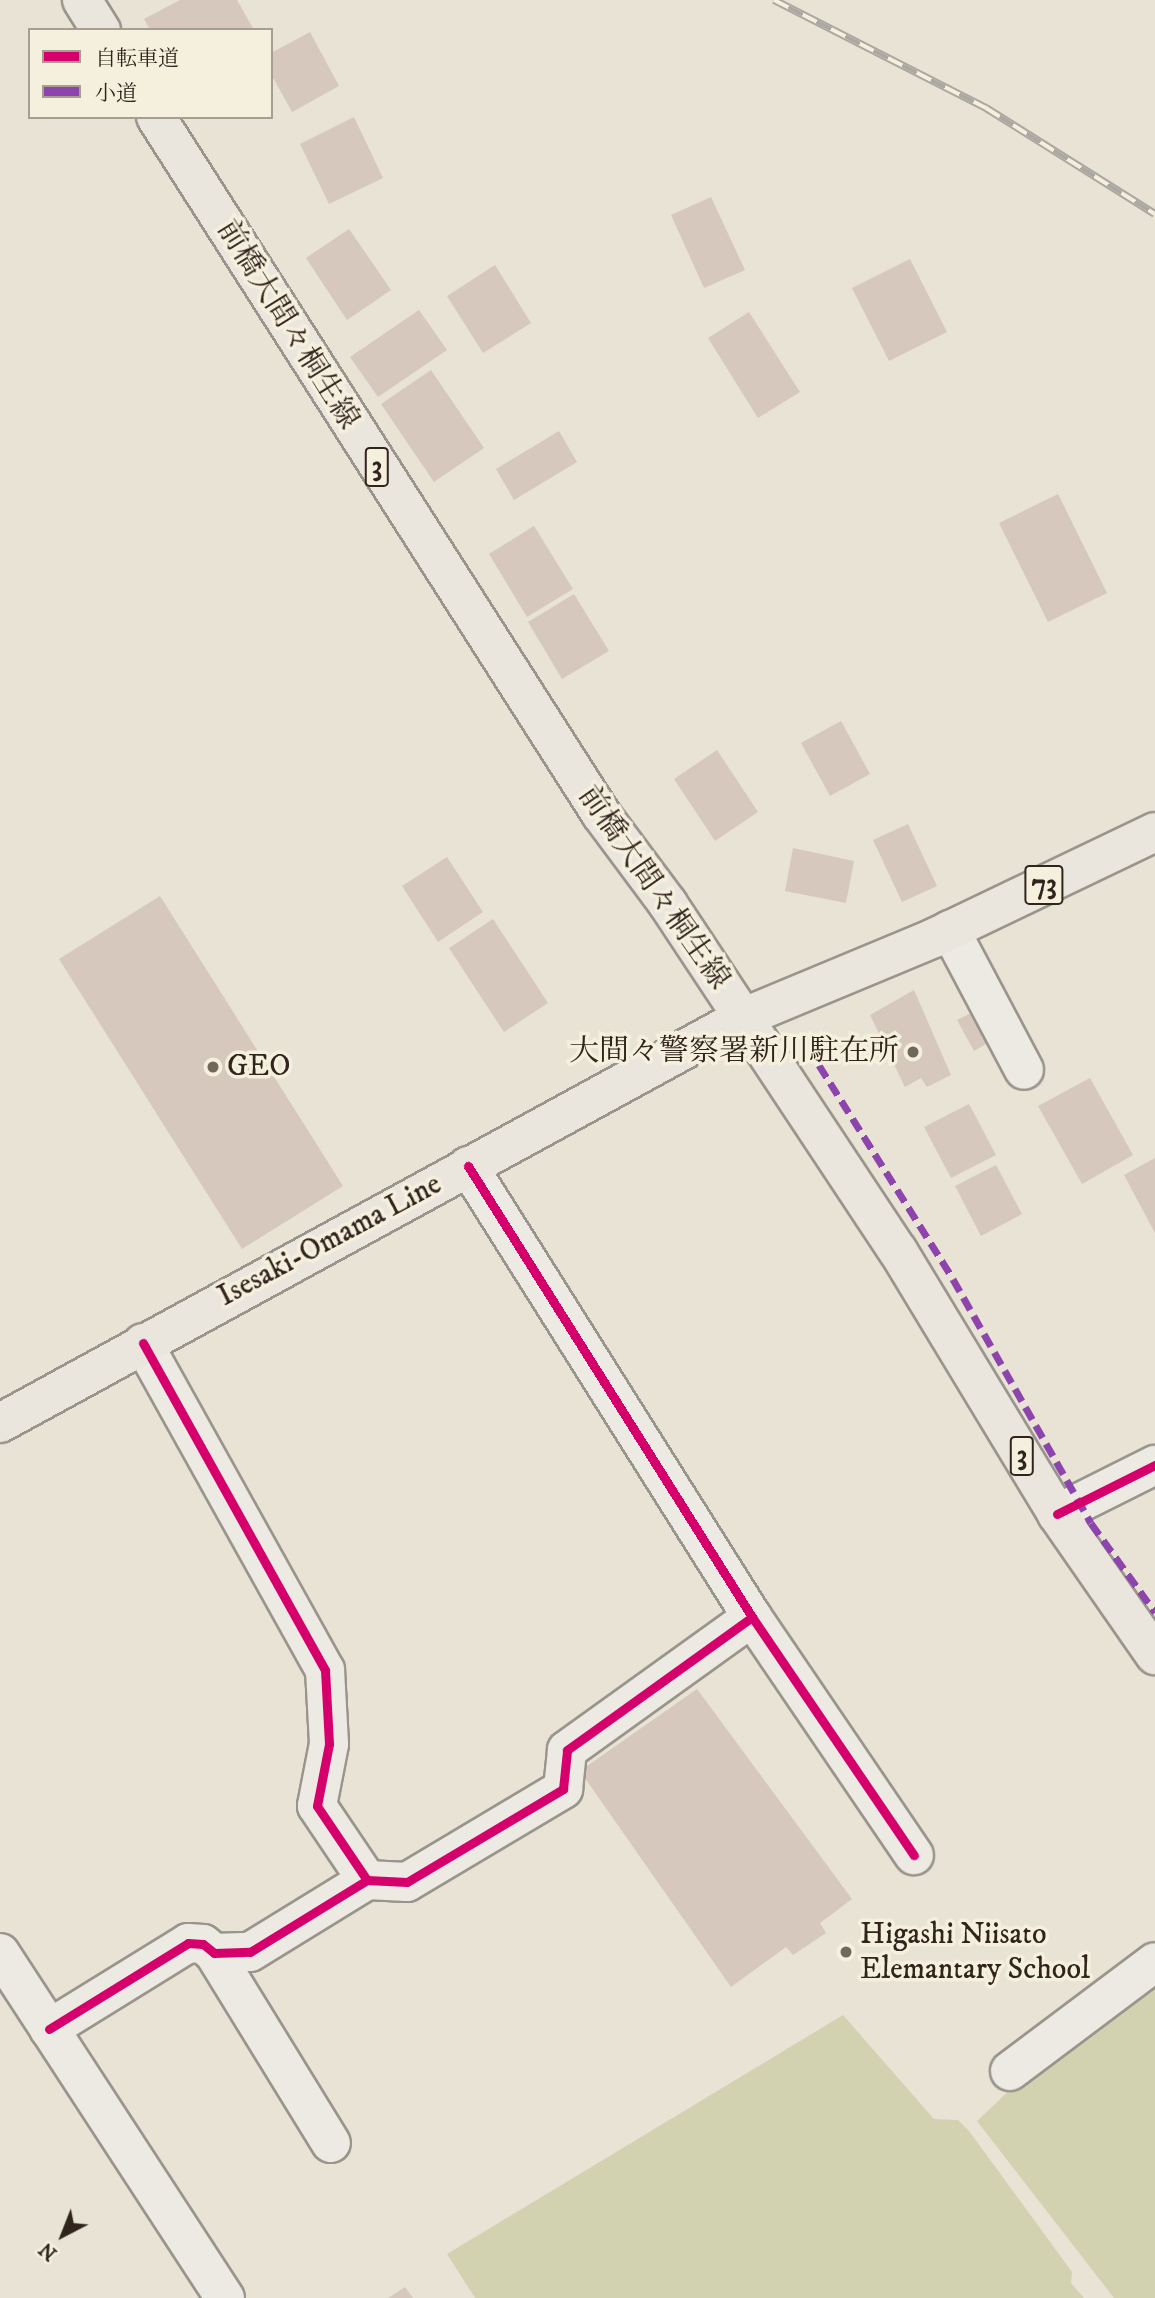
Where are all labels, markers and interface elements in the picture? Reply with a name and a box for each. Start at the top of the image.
legend [28,28,273,119]
text: 自転車道 [95,46,179,72]
text: 小道 [95,81,137,107]
street label: 前橋大間々桐生線 [208,214,366,436]
road number: 3 [365,442,389,491]
street label: 前橋大間々桐生線 [569,779,737,997]
road number: 73 [1023,860,1065,910]
place label: 大間々警察署新川駐在所 [569,1034,899,1070]
marker: 大間々警察署新川駐在所 [905,1044,921,1060]
place label: GEO [227,1049,290,1085]
marker: GEO [205,1059,221,1075]
street label: Isesaki-Omama Line [212,1167,448,1315]
road number: 3 [1010,1432,1034,1480]
place label: Higashi Niisato Elemantary School [860,1917,1090,1988]
marker: Higashi Niisato Elemantary School [838,1944,854,1960]
north arrow [28,2200,98,2270]
text: N [35,2237,62,2265]

